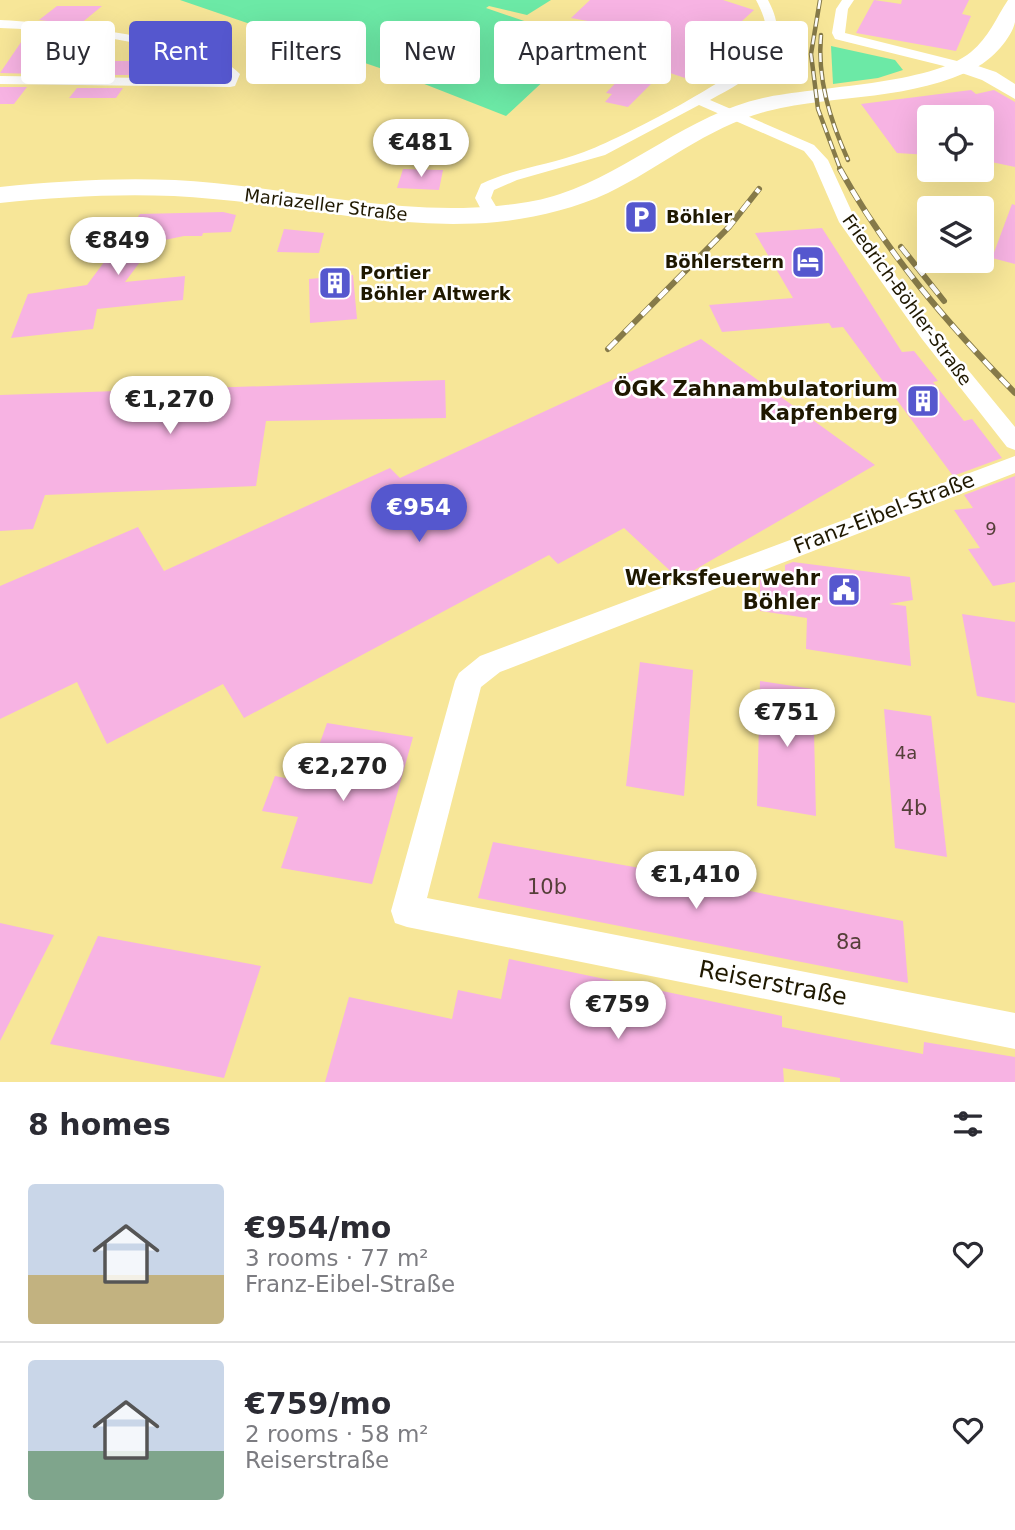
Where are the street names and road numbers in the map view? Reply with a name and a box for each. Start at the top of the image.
street label: Mariazeller Straße [243,184,409,225]
street label: Friedrich-Böhler-Straße [838,210,977,389]
street label: Franz-Eibel-Straße [790,467,978,559]
street label: Reiserstraße [696,955,850,1011]

